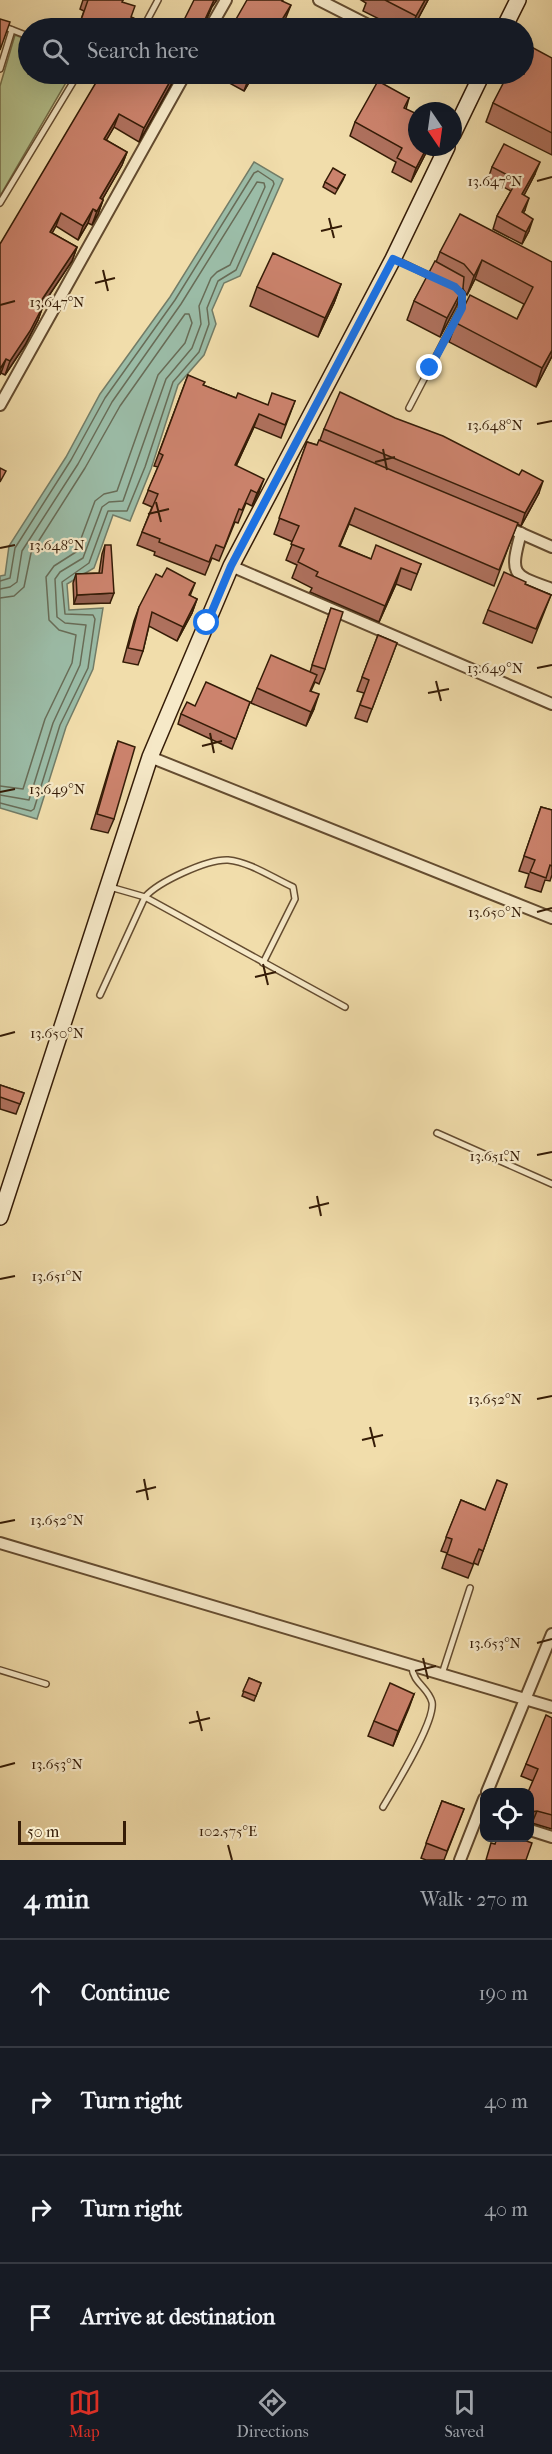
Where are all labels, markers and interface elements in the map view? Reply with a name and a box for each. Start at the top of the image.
search box [18,18,534,84]
icon: search [39,35,72,68]
text: Search here [87,38,199,64]
north arrow [408,102,462,156]
text: 13.647°N [468,172,523,190]
text: 13.647°N [30,293,85,311]
route end [416,354,442,380]
text: 13.648°N [467,416,523,434]
text: 13.648°N [29,536,85,554]
route start [193,609,219,635]
text: 13.649°N [467,659,524,677]
text: 13.649°N [29,780,86,798]
text: 13.650°N [468,903,523,921]
text: 13.650°N [30,1024,85,1042]
text: 13.651°N [469,1147,521,1165]
text: 13.651°N [31,1267,83,1285]
text: 13.652°N [468,1390,522,1408]
text: 13.652°N [30,1511,84,1529]
text: 13.653°N [469,1634,522,1652]
text: 13.653°N [31,1755,84,1773]
map controls [480,1788,534,1842]
button: locate [480,1788,534,1842]
scale bar [18,1818,126,1846]
text: 50 m [27,1822,59,1841]
text: 102.575°E [199,1822,257,1840]
text: 4 min [24,1884,89,1915]
text: Walk · 270 m [420,1888,528,1911]
icon: ahead [24,1977,57,2010]
text: Continue [81,1980,170,2006]
text: 190 m [478,1982,528,2005]
icon: right [24,2085,57,2118]
text: Turn right [81,2088,182,2114]
text: 40 m [484,2090,528,2113]
icon: right [24,2193,57,2226]
text: Turn right [81,2196,182,2222]
text: 40 m [484,2198,528,2221]
icon: arrive [24,2301,57,2334]
text: Arrive at destination [81,2304,275,2330]
tab: Map [68,2386,101,2441]
tab: Directions [237,2386,309,2441]
tab: Saved [444,2386,484,2441]

